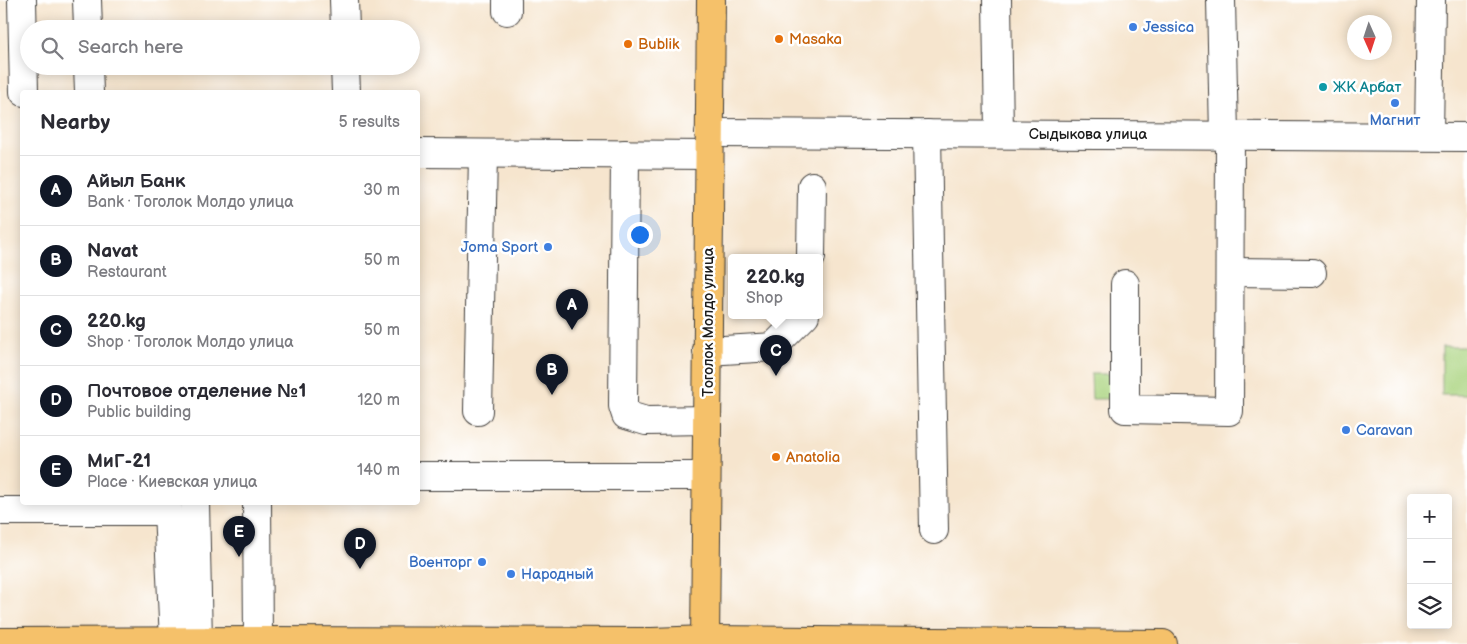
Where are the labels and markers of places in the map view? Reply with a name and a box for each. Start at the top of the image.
place label: Jessica [1143,18,1194,37]
marker: Jessica [1127,21,1139,33]
place label: Masaka [789,30,842,49]
marker: Masaka [773,33,785,45]
place label: Bublik [638,35,680,54]
marker: Bublik [622,38,634,50]
place label: ЖК Арбат [1333,78,1402,97]
marker: ЖК Арбат [1317,81,1329,93]
marker: Магнит [1389,97,1401,109]
place label: Магнит [1369,111,1421,130]
place label: Joma Sport [461,238,538,257]
marker: Joma Sport [542,241,554,253]
pin: A [556,289,588,330]
pin: C [760,335,792,376]
pin: B [536,354,568,395]
place label: Caravan [1356,421,1413,440]
marker: Caravan [1340,424,1352,436]
place label: Anatolia [786,448,840,467]
marker: Anatolia [770,451,782,463]
pin: E [223,516,255,557]
pin: D [344,528,376,569]
place label: Военторг [409,553,472,572]
marker: Военторг [476,556,488,568]
place label: Народный [521,565,594,584]
marker: Народный [505,568,517,580]

